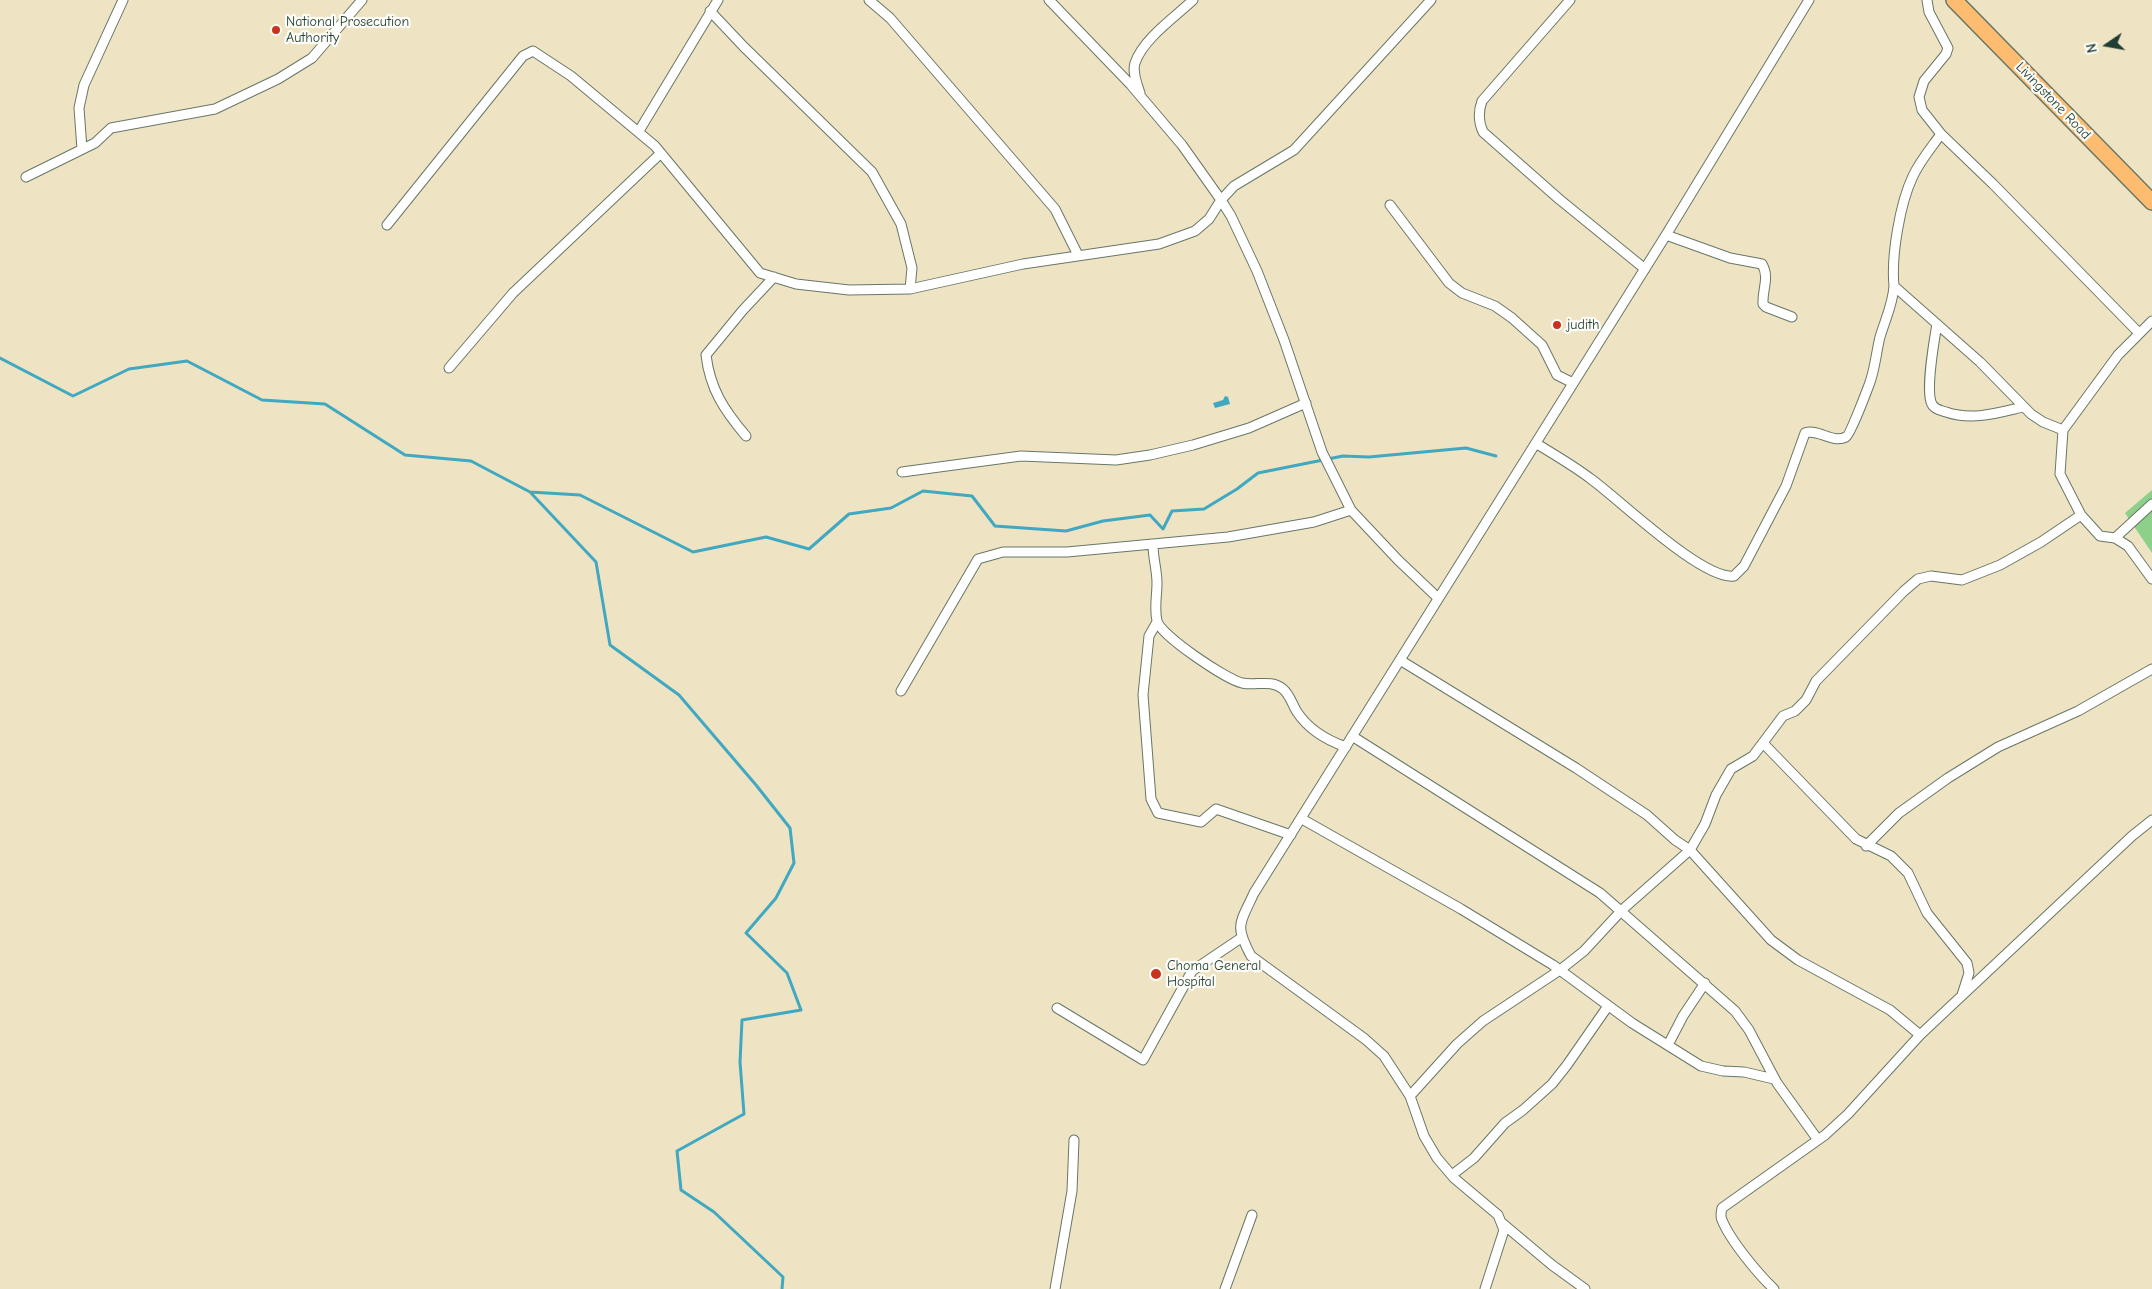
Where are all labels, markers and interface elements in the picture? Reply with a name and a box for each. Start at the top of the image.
place label: National Prosecution Authority [286,14,409,46]
north arrow [2082,20,2132,70]
marker: National Prosecution Authority [270,24,282,36]
text: N [2083,42,2101,54]
street label: Livingstone Road [2012,59,2094,143]
place label: judith [1567,317,1600,333]
marker: judith [1551,319,1563,331]
place label: Choma General Hospital [1167,958,1261,990]
marker: Choma General Hospital [1149,967,1163,981]

